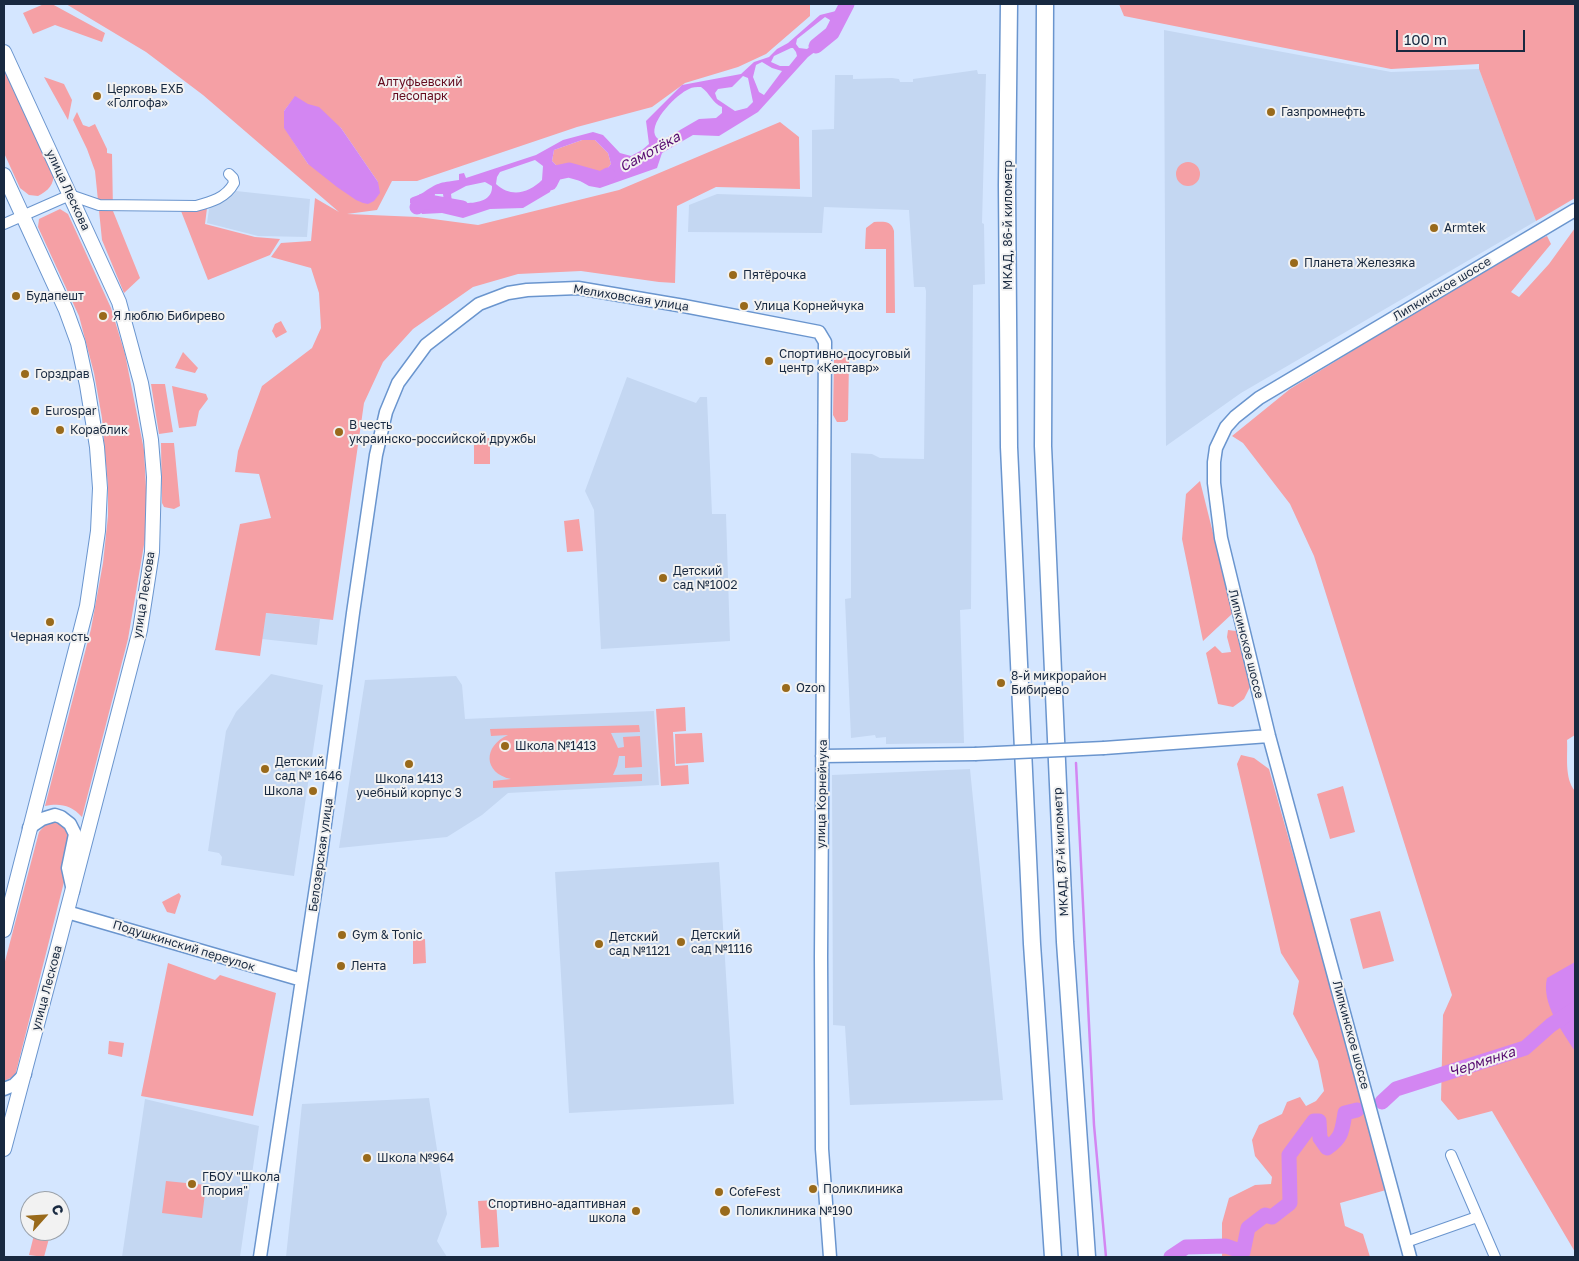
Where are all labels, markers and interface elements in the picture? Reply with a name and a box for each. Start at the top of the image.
scale bar [1399,20,1528,52]
text: 100 m [1404,30,1447,48]
park label: Алтуфьевский лесопарк [377,75,463,103]
place label: Церковь ЕХБ «Голгофа» [107,82,184,110]
marker: Церковь ЕХБ «Голгофа» [91,90,103,102]
place label: Газпромнефть [1281,105,1365,119]
marker: Газпромнефть [1265,106,1277,118]
water label: Самотёка [617,129,683,175]
street label: улица Лескова [43,147,93,233]
street label: МКАД, 86-й километр [1001,160,1015,290]
place label: Armtek [1444,221,1486,235]
marker: Armtek [1428,222,1440,234]
street label: Липкинское шоссе [1390,254,1494,324]
place label: Планета Железяка [1304,256,1415,270]
marker: Планета Железяка [1288,257,1300,269]
place label: Пятёрочка [743,268,806,282]
marker: Пятёрочка [727,269,739,281]
street label: Мелиховская улица [572,282,690,314]
place label: Будапешт [26,289,84,303]
marker: Будапешт [10,290,22,302]
place label: Улица Корнейчука [754,299,864,313]
marker: Улица Корнейчука [738,300,750,312]
place label: Я люблю Бибирево [113,309,225,323]
marker: Я люблю Бибирево [97,310,109,322]
place label: Спортивно-досуговый центр «Кентавр» [779,347,910,375]
marker: Спортивно-досуговый центр «Кентавр» [763,355,775,367]
place label: Горздрав [35,367,89,381]
marker: Горздрав [19,368,31,380]
place label: Eurospar [45,404,97,418]
marker: Eurospar [29,405,41,417]
place label: В честь украинско-российской дружбы [349,418,536,446]
place label: Кораблик [70,423,128,437]
marker: Кораблик [54,424,66,436]
marker: В честь украинско-российской дружбы [333,426,345,438]
street label: улица Лескова [130,551,158,639]
place label: Детский сад №1002 [673,564,737,592]
marker: Детский сад №1002 [657,572,669,584]
street label: Липкинское шоссе [1225,588,1267,700]
marker: Черная кость [44,616,56,628]
place label: Черная кость [11,630,89,644]
place label: 8-й микрорайон Бибирево [1011,669,1107,697]
marker: 8-й микрорайон Бибирево [995,677,1007,689]
place label: Ozon [796,681,825,695]
marker: Ozon [780,682,792,694]
place label: Школа №1413 [515,739,596,753]
street label: улица Корнейчука [814,739,830,849]
marker: Школа №1413 [499,740,511,752]
place label: Детский сад № 1646 [275,755,342,783]
marker: Школа 1413 учебный корпус 3 [403,758,415,770]
marker: Детский сад № 1646 [259,763,271,775]
place label: Школа 1413 учебный корпус 3 [356,772,462,800]
place label: Школа [264,784,303,798]
marker: Школа [307,785,319,797]
street label: МКАД, 87-й километр [1050,787,1072,917]
street label: Белозерская улица [306,797,336,913]
street label: Подушкинский переулок [111,917,257,975]
place label: Gym & Tonic [352,928,423,942]
place label: Детский сад №1116 [691,928,752,956]
marker: Gym & Tonic [336,929,348,941]
place label: Детский сад №1121 [609,930,670,958]
marker: Детский сад №1116 [675,936,687,948]
marker: Детский сад №1121 [593,938,605,950]
street label: улица Лескова [29,944,65,1032]
place label: Лента [351,959,386,973]
marker: Лента [335,960,347,972]
street label: Липкинское шоссе [1330,979,1372,1091]
water label: Чермянка [1447,1043,1517,1081]
place label: Школа №964 [377,1151,454,1165]
marker: Школа №964 [361,1152,373,1164]
place label: ГБОУ "Школа Глория" [202,1170,280,1198]
marker: ГБОУ "Школа Глория" [186,1178,198,1190]
place label: Поликлиника [823,1182,903,1196]
marker: Поликлиника [807,1183,819,1195]
place label: CofeFest [729,1185,781,1199]
marker: CofeFest [713,1186,725,1198]
north arrow [20,1191,70,1241]
place label: Спортивно-адаптивная школа [488,1197,626,1225]
text: С [48,1201,68,1218]
marker: Поликлиника №190 [718,1204,732,1218]
place label: Поликлиника №190 [736,1204,853,1218]
marker: Спортивно-адаптивная школа [630,1205,642,1217]

